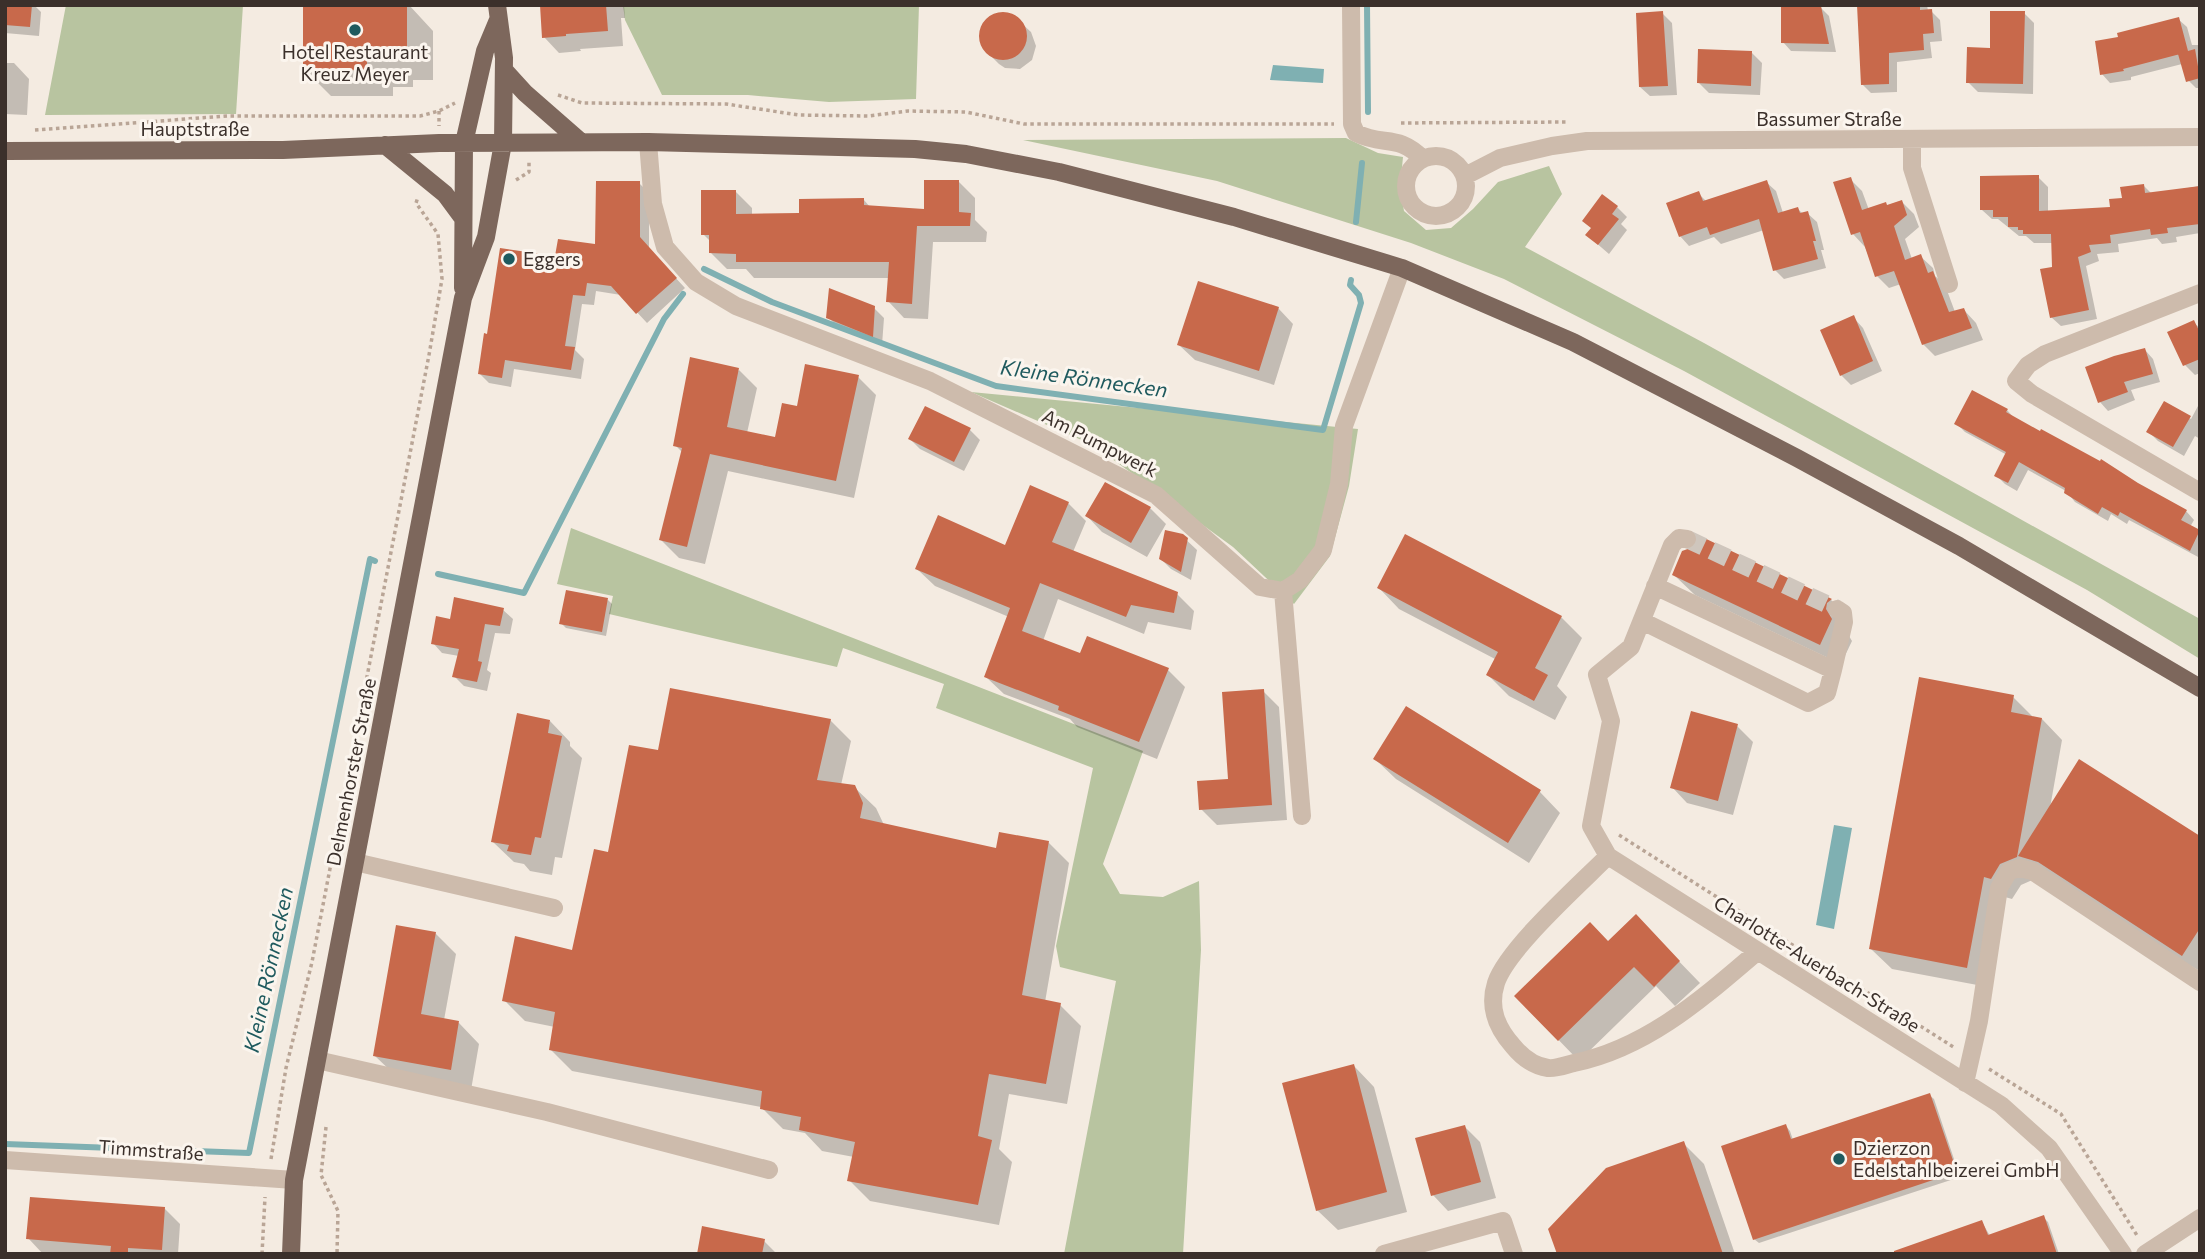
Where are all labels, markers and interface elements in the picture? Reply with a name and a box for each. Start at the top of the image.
marker: Hotel Restaurant Kreuz Meyer [347,22,363,38]
place label: Hotel Restaurant Kreuz Meyer [282,40,429,85]
street label: Bassumer Straße [1756,107,1902,130]
street label: Hauptstraße [141,117,249,140]
place label: Eggers [523,247,581,270]
marker: Eggers [501,251,517,267]
water label: Kleine Rönnecken [999,353,1169,402]
street label: Am Pumpwerk [1039,404,1162,481]
street label: Delmenhorster Straße [321,676,380,868]
water label: Kleine Rönnecken [238,885,297,1055]
street label: Charlotte-Auerbach-Straße [1710,891,1925,1037]
street label: Timmstraße [98,1134,204,1165]
place label: Dzierzon Edelstahlbeizerei GmbH [1853,1136,2060,1181]
marker: Dzierzon Edelstahlbeizerei GmbH [1831,1151,1847,1167]

